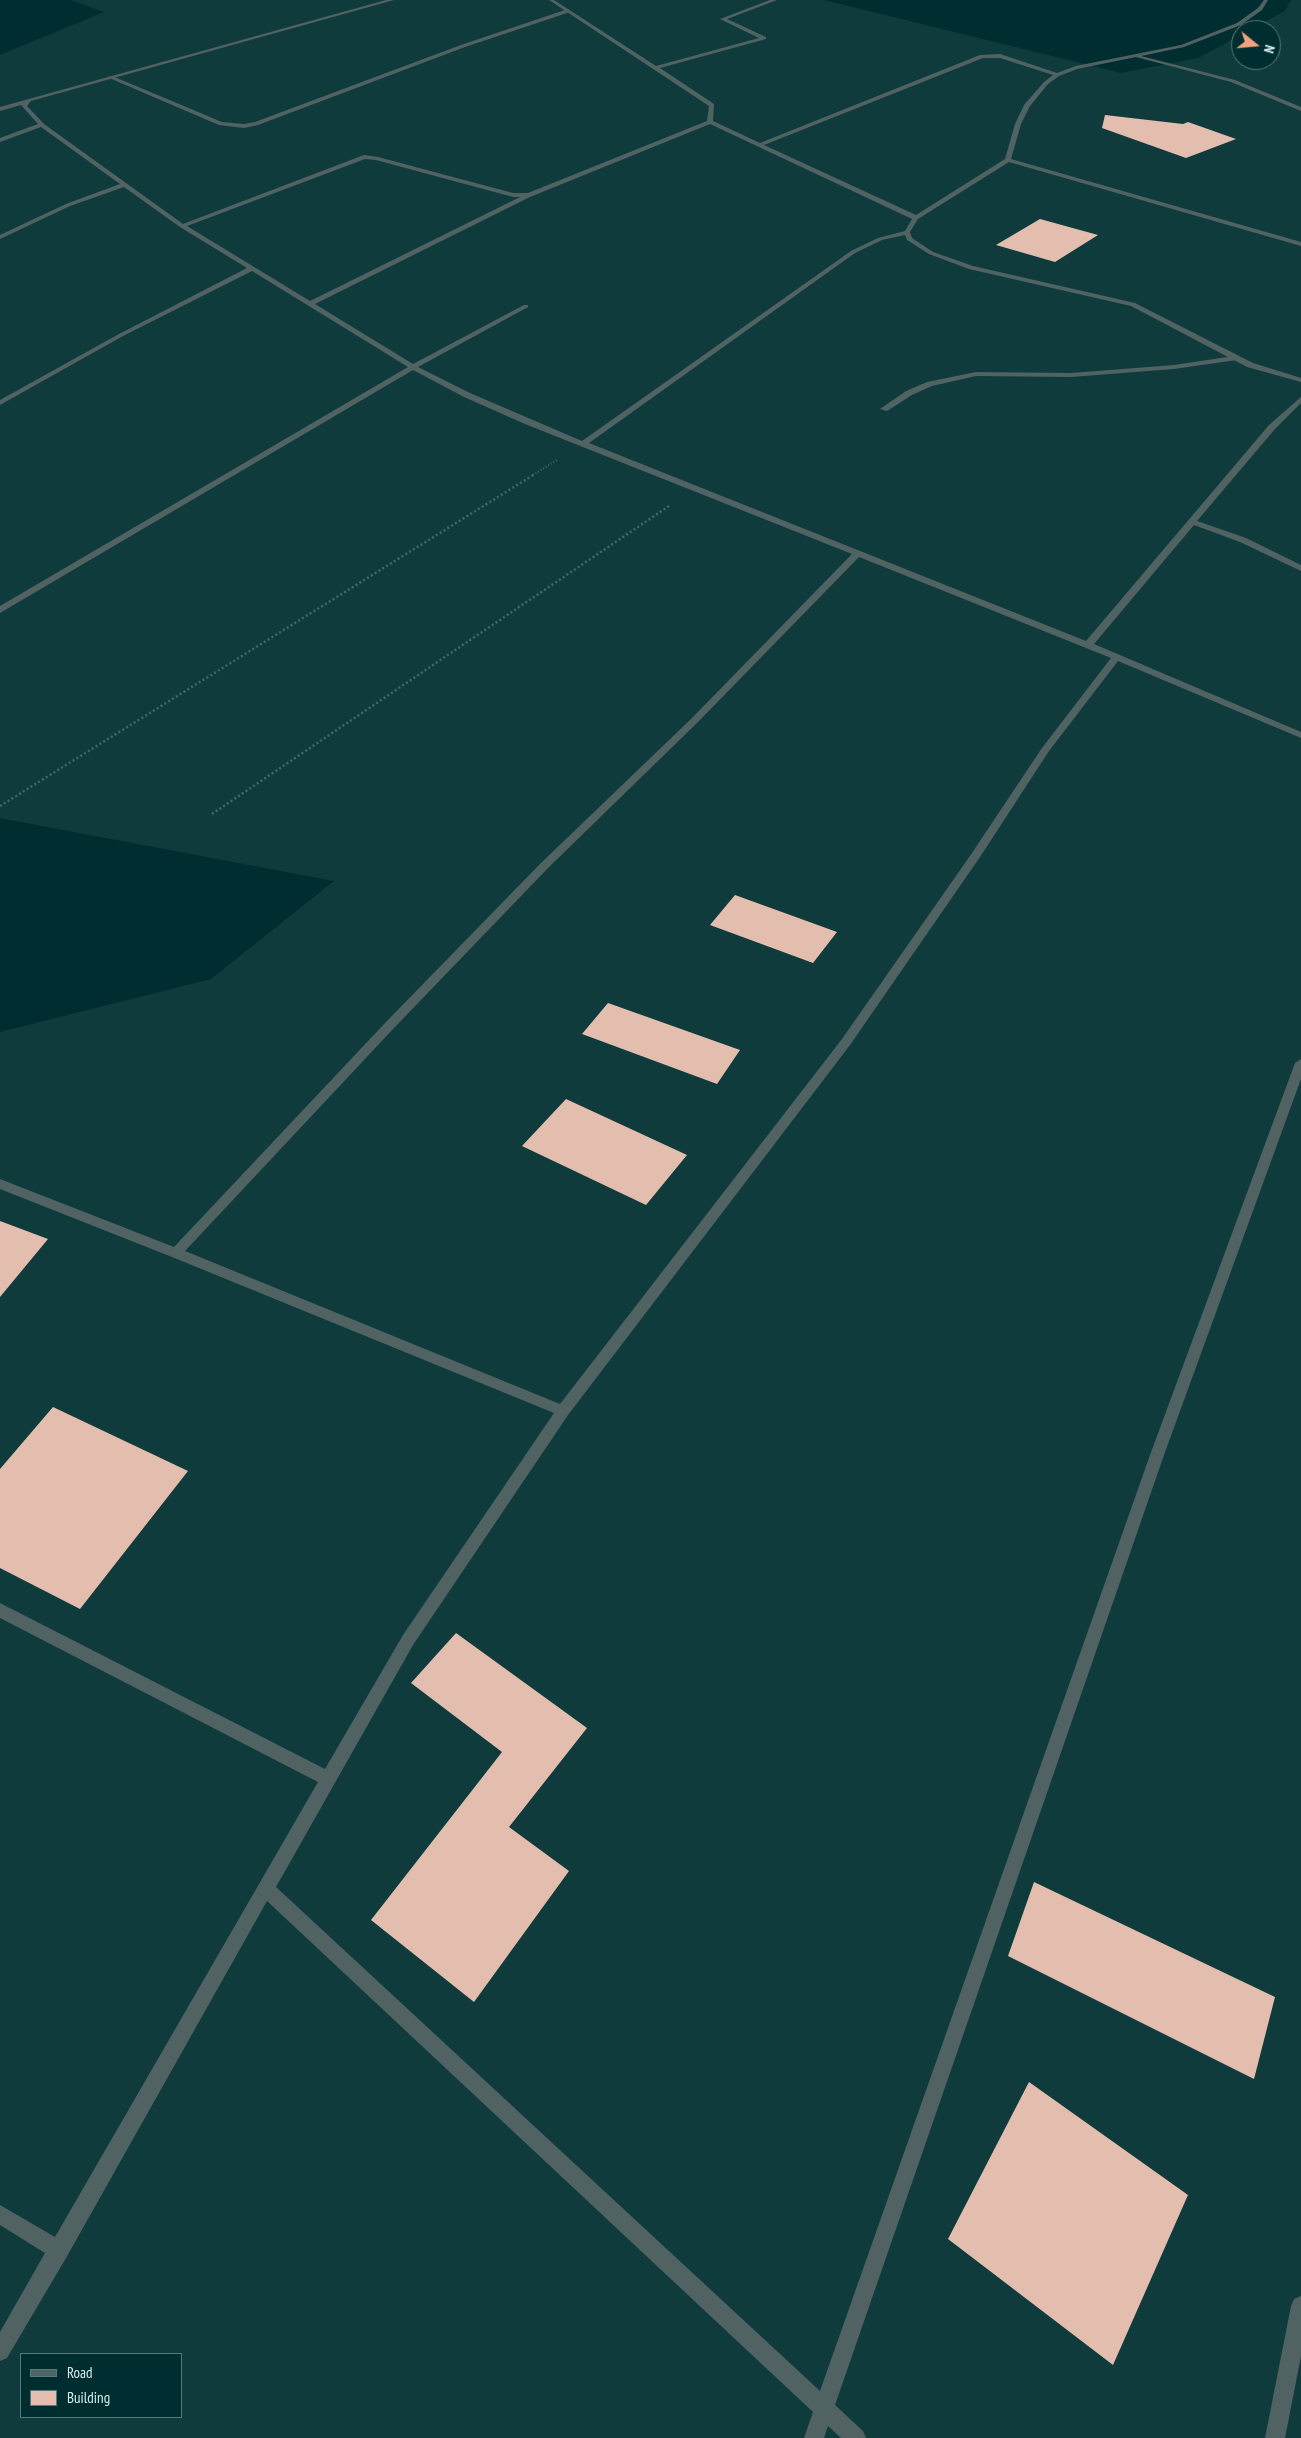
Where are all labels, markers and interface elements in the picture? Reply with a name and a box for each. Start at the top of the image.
north arrow [1231,20,1281,70]
text: N [1260,43,1279,55]
legend [20,2353,182,2418]
text: Road [67,2363,93,2382]
text: Building [67,2388,110,2407]

